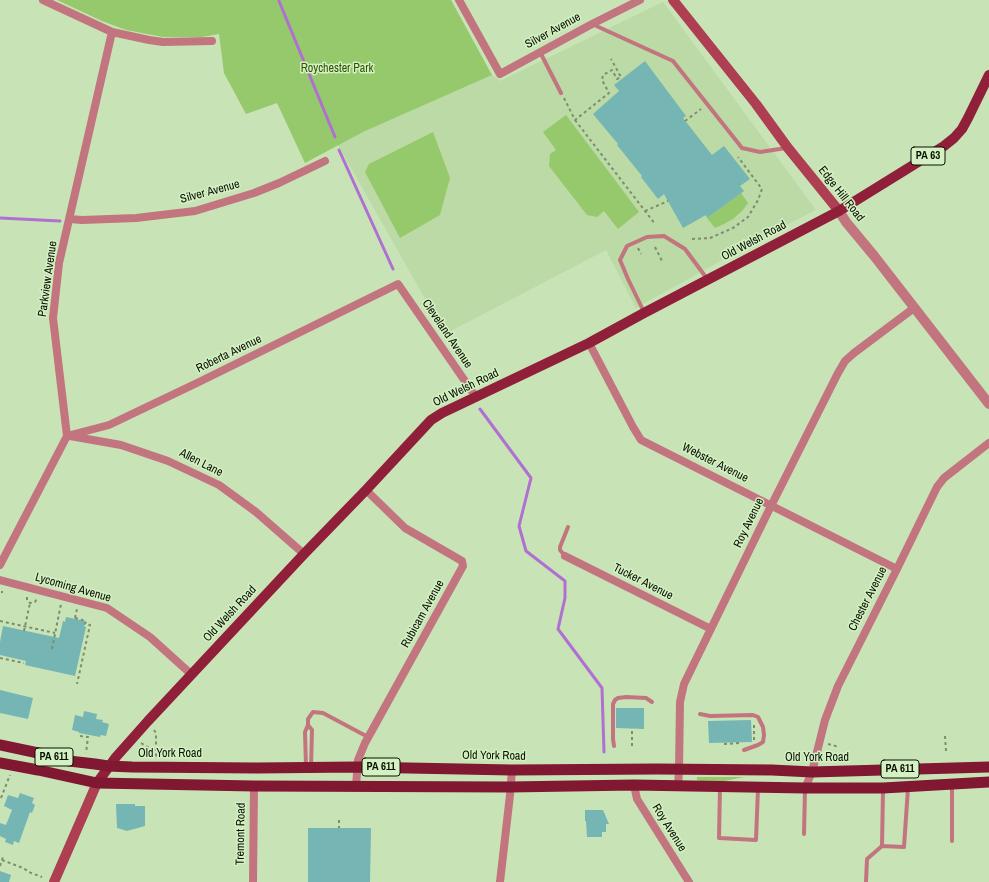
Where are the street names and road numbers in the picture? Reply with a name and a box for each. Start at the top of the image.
street label: Silver Avenue [523,10,583,52]
road number: PA 63 [911,147,945,165]
street label: Edge Hill Road [815,163,867,225]
street label: Silver Avenue [179,177,241,207]
street label: Old Welsh Road [719,218,789,264]
street label: Parkview Avenue [36,240,60,318]
street label: Cleveland Avenue [419,297,475,371]
street label: Roberta Avenue [194,332,264,376]
street label: Old Welsh Road [431,366,501,410]
street label: Webster Avenue [679,440,751,486]
street label: Allen Lane [177,446,225,480]
street label: Roy Avenue [731,496,767,550]
street label: Tucker Avenue [611,561,675,603]
street label: Chester Avenue [846,564,890,634]
street label: Lycoming Avenue [33,570,113,606]
street label: Rubicam Avenue [398,578,448,650]
street label: Old Welsh Road [200,583,260,645]
street label: Old York Road [138,747,202,761]
road number: PA 611 [35,748,73,766]
street label: Old York Road [462,748,526,764]
street label: Old York Road [785,751,849,765]
road number: PA 611 [362,758,400,776]
road number: PA 611 [881,760,919,778]
street label: Roy Avenue [649,802,689,854]
street label: Tremont Road [233,803,249,865]

